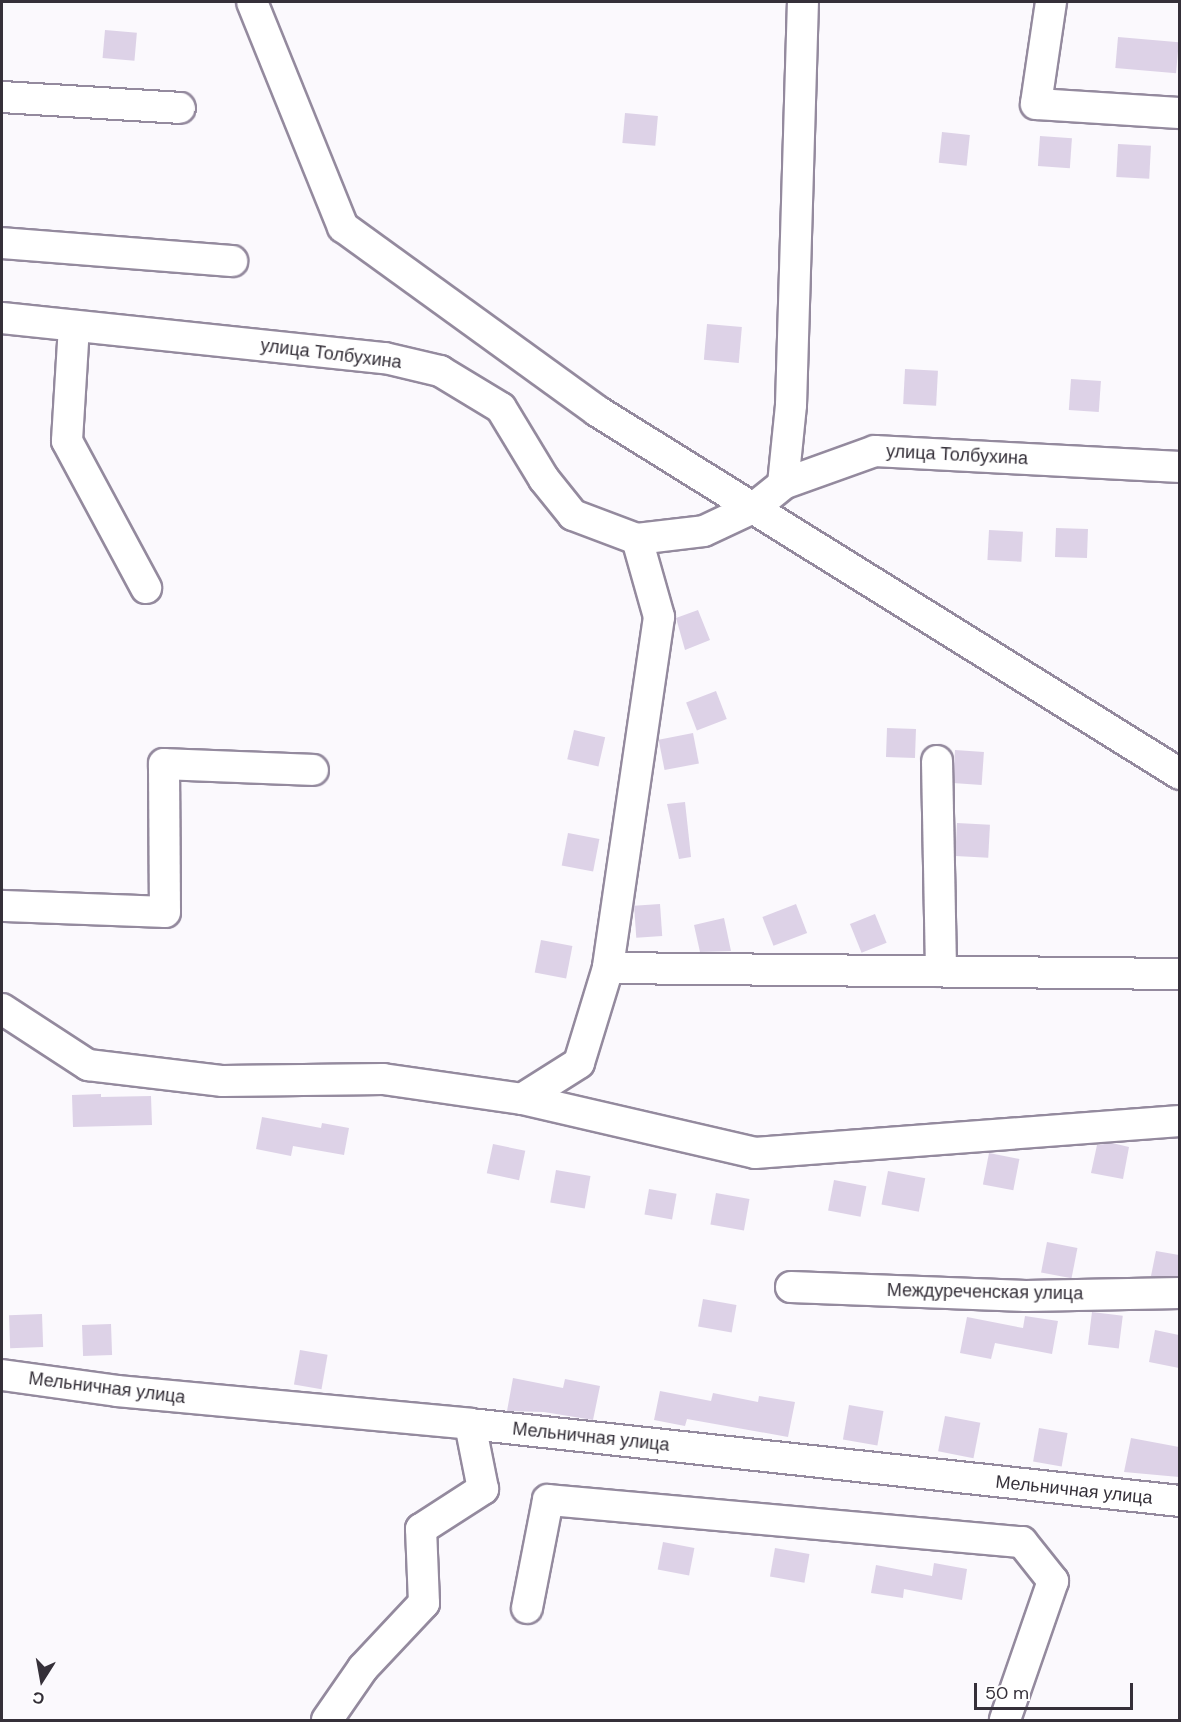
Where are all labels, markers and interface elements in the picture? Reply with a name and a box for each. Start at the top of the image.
street label: улица Толбухина [259,335,403,373]
street label: улица Толбухина [886,441,1028,469]
street label: Междуреченская улица [887,1279,1083,1305]
street label: Мельничная улица [27,1368,187,1408]
street label: Мельничная улица [511,1418,671,1456]
street label: Мельничная улица [994,1471,1154,1509]
north arrow [12,1650,72,1710]
scale bar [977,1671,1136,1709]
text: 50 m [985,1681,1029,1705]
text: С [31,1687,46,1710]

